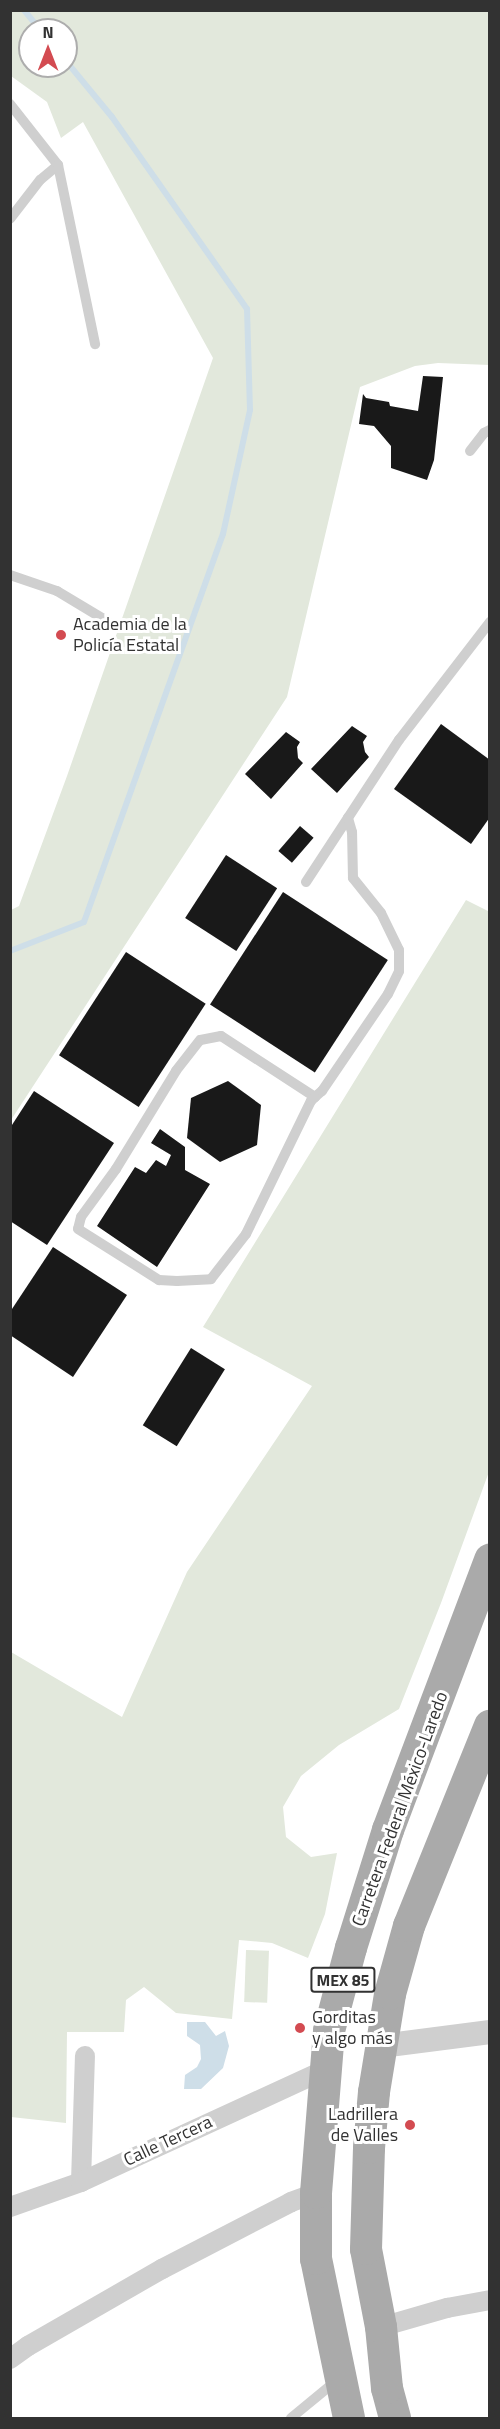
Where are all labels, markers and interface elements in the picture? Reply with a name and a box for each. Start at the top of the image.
north arrow [18,18,78,78]
text: N [42,20,54,44]
place label: Academia de la Policía Estatal [73,614,187,656]
marker: Academia de la Policía Estatal [54,628,68,642]
street label: Carretera Federal México-Laredo [347,1689,453,1929]
road number: MEX 85 [310,1967,376,1993]
place label: Gorditas y algo más [312,2007,393,2050]
marker: Gorditas y algo más [293,2021,307,2035]
place label: Ladrillera de Valles [328,2104,398,2146]
street label: Calle Tercera [120,2111,216,2171]
marker: Ladrillera de Valles [403,2118,417,2132]

